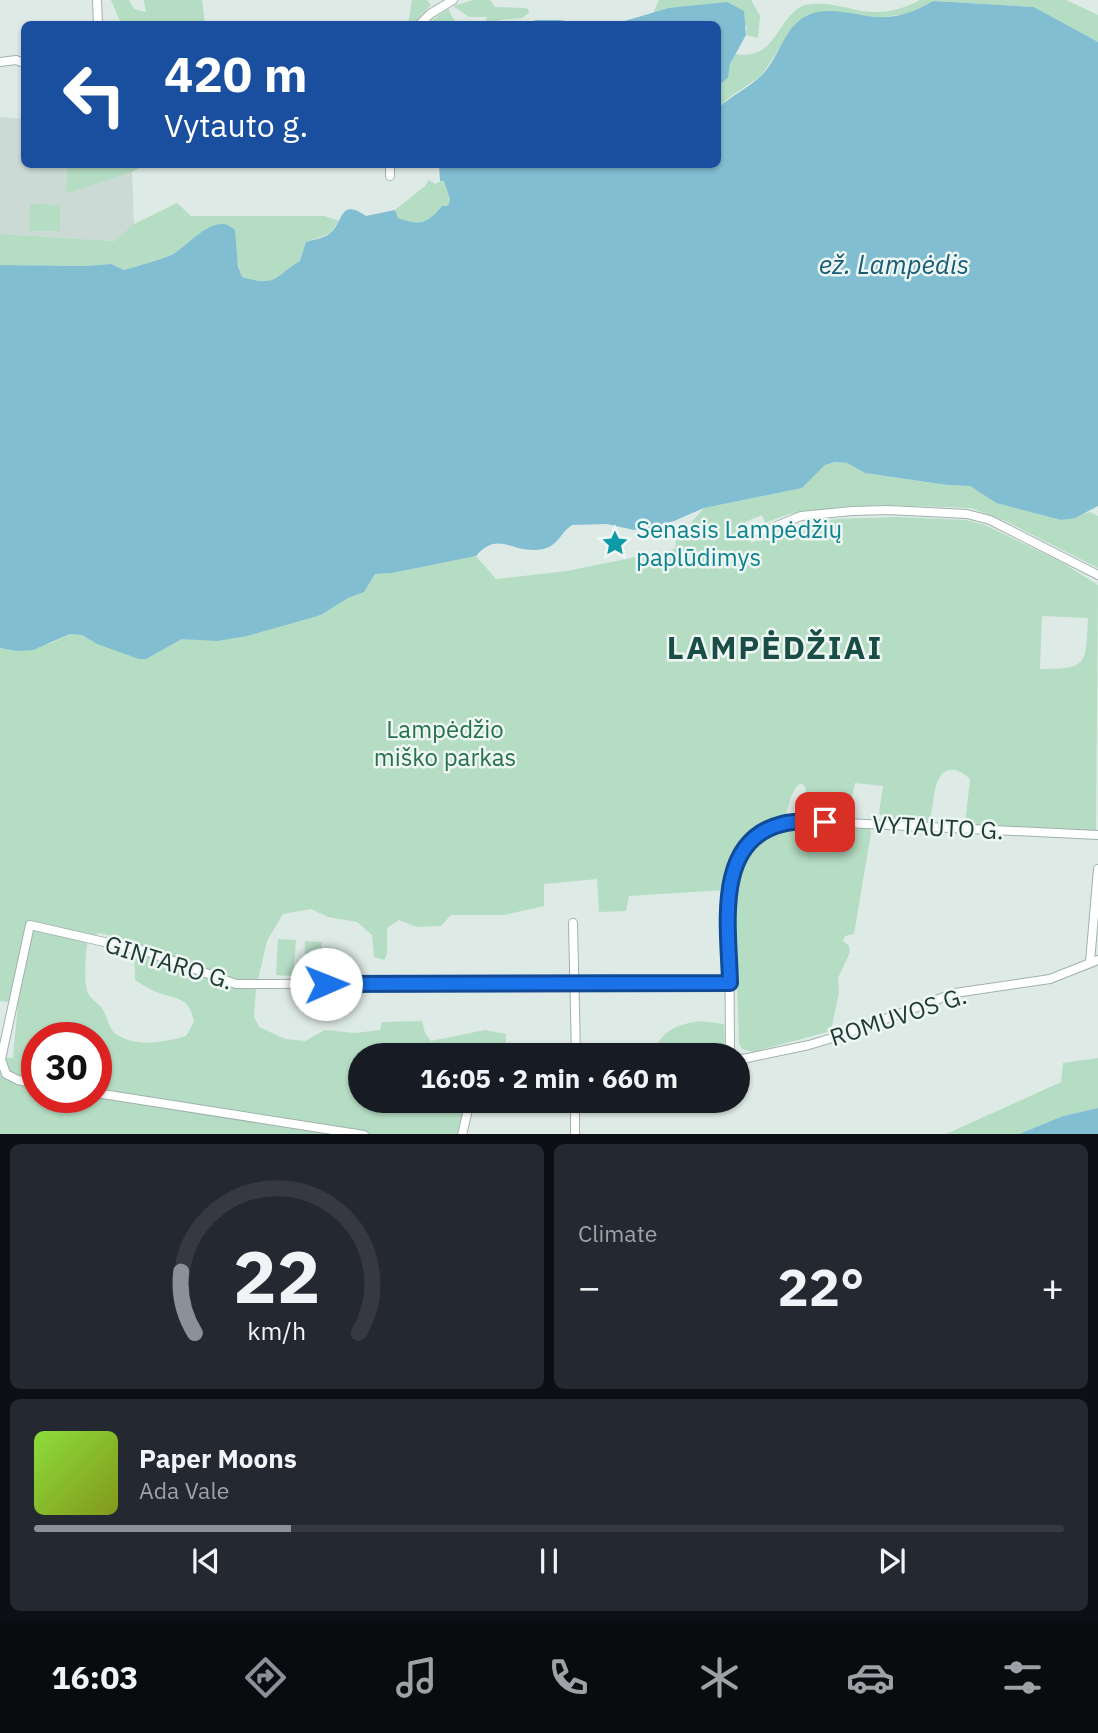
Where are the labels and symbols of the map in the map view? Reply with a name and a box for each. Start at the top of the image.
water label: ež. Lampėdis [819,247,969,281]
place label: Senasis Lampėdžių paplūdimys [636,513,842,573]
place icon: Senasis Lampėdžių paplūdimys [600,528,630,558]
district label: LAMPĖDŽIAI [667,626,883,668]
park label: Lampėdžio miško parkas [374,713,516,773]
pin [795,792,855,852]
street label: VYTAUTO G. [871,808,1005,846]
street label: GINTARO G. [101,927,237,997]
position arrow [289,947,363,1021]
street label: ROMUVOS G. [826,979,970,1053]
speed limit sign: 30 [21,1022,112,1113]

